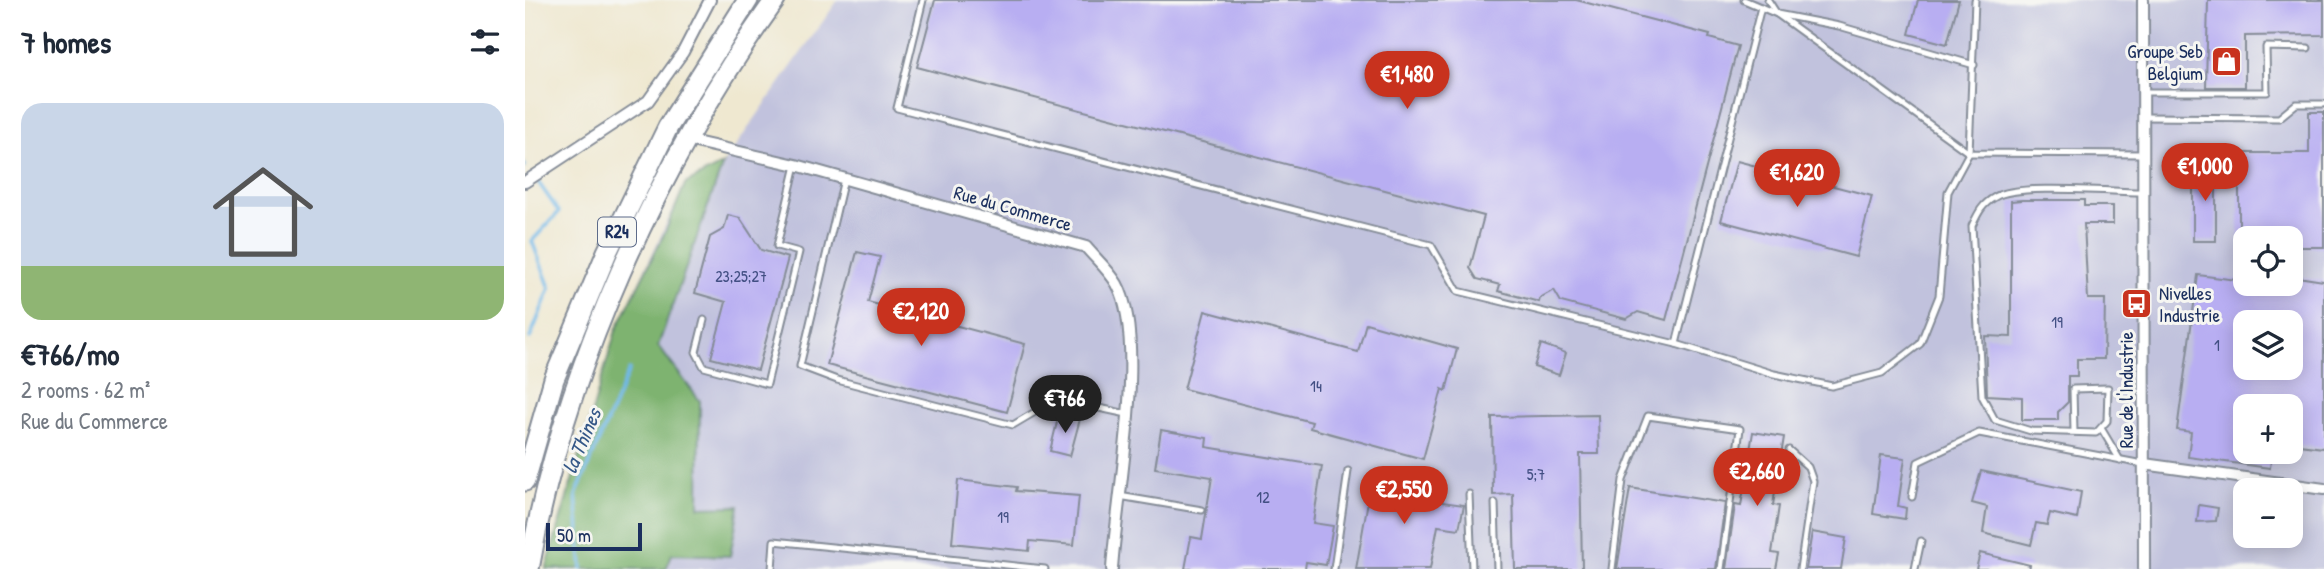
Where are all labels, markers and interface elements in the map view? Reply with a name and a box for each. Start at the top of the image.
text: 7 homes [21,22,111,62]
icon: filters [466,23,504,61]
place label: Groupe Seb Belgium [2127,38,2203,86]
shop icon: Groupe Seb Belgium [2209,45,2243,79]
pin: €1,480 [1350,52,1464,111]
text: €1,480 [1381,58,1433,89]
pin: €1,000 [2148,144,2262,203]
icon: home [200,149,326,275]
pin: €1,620 [1740,150,1854,209]
text: €1,000 [2178,150,2232,181]
text: €1,620 [1770,156,1824,187]
street label: Rue du Commerce [951,179,1075,237]
road number: R24 [598,218,636,246]
map controls [2233,226,2303,548]
button: locate [2233,226,2303,296]
house number: 23;25;27 [715,265,767,287]
place label: Nivelles Industrie [2159,280,2220,328]
bus stop icon: Nivelles Industrie [2119,287,2153,321]
pin: €2,120 [864,288,978,348]
text: €2,120 [893,295,949,326]
button: layers [2233,310,2303,380]
house number: 19 [2051,311,2063,333]
street label: Rue de l'Industrie [2113,331,2139,448]
text: €766/mo [21,334,119,374]
house number: 1 [2214,334,2220,356]
text: 2 rooms · 62 m² [21,374,150,405]
house number: 14 [1310,375,1322,397]
pin: €766 [1024,376,1106,435]
text: €766 [1045,382,1085,413]
button: + [2233,394,2303,464]
water label: la Thines [555,402,609,478]
text: Rue du Commerce [21,405,168,436]
pin: €2,660 [1700,448,1814,508]
text: €2,660 [1729,455,1785,486]
house number: 5;7 [1527,463,1545,485]
pin: €2,550 [1347,466,1461,526]
text: €2,550 [1376,473,1432,504]
button: − [2233,478,2303,548]
house number: 12 [1256,486,1270,508]
house number: 19 [997,506,1009,528]
scale bar [546,520,642,552]
text: 50 m [557,522,591,548]

